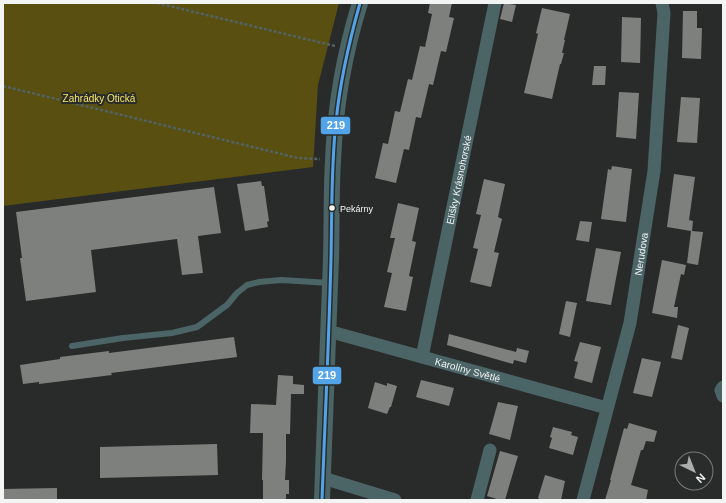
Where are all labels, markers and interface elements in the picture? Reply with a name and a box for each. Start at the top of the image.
park label: Zahrádky Otická [63,93,136,104]
line badge: 219 [320,116,351,135]
text: 219 [327,119,345,131]
street label: Elišky Krásnohorské [445,134,474,225]
marker: Pekárny [327,203,337,213]
place label: Pekárny [340,204,374,214]
street label: Nerudova [633,231,650,276]
street label: Karolíny Světlé [434,356,502,384]
line badge: 219 [312,366,342,385]
text: 219 [318,369,336,381]
north arrow [674,451,714,491]
text: N [694,471,708,485]

